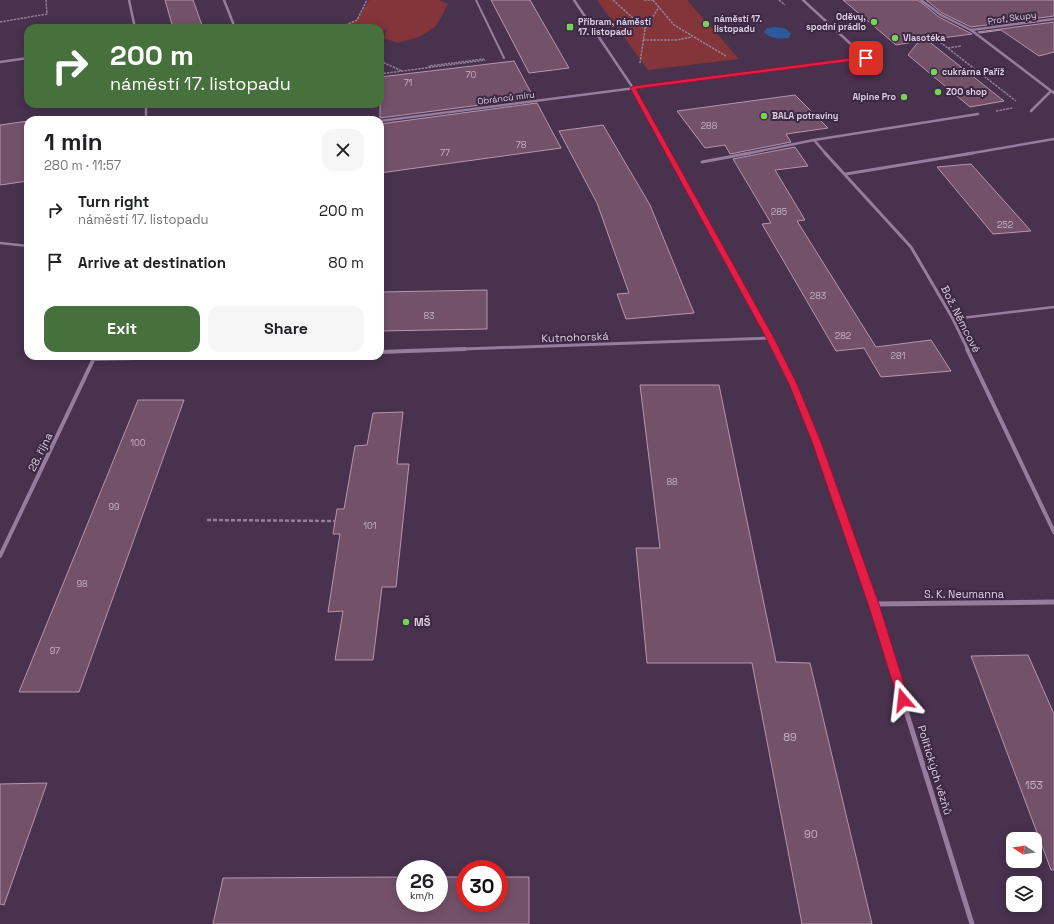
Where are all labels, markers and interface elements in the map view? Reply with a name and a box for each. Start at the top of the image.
street label: Prof. Skupy [987,9,1037,27]
place label: Oděvy, spodní prádlo [806,11,866,33]
place label: náměstí 17. listopadu [714,13,762,35]
place label: Příbram, náměstí 17. listopadu [578,16,651,38]
marker: Oděvy, spodní prádlo [869,17,879,27]
marker: náměstí 17. listopadu [701,19,711,29]
marker: Příbram, náměstí 17. listopadu [565,22,575,32]
place label: Vlasotéka [903,32,946,44]
marker: Vlasotéka [890,33,900,43]
text: 200 m [110,37,194,73]
icon: right [44,40,96,92]
pin [849,41,883,75]
icon: arrive [855,47,877,69]
place label: cukrárna Paříž [942,66,1005,78]
marker: cukrárna Paříž [929,67,939,77]
house number: 70 [466,69,477,81]
text: náměstí 17. listopadu [110,72,291,95]
house number: 71 [404,77,413,89]
place label: ZOO shop [946,86,987,98]
marker: ZOO shop [933,87,943,97]
street label: Obránců míru [477,89,535,107]
place label: Alpine Pro [852,91,896,103]
marker: Alpine Pro [899,92,909,102]
place label: BALA potraviny [772,110,838,122]
marker: BALA potraviny [759,111,769,121]
house number: 288 [701,120,718,132]
text: 1 min [44,126,103,157]
button: close [322,129,364,171]
house number: 78 [516,139,527,151]
house number: 77 [440,147,450,159]
text: 280 m · 11:57 [44,157,121,174]
text: Turn right [78,192,149,211]
icon: right [44,199,66,221]
text: 200 m [319,201,364,220]
house number: 285 [771,206,787,218]
text: náměstí 17. listopadu [78,211,209,228]
house number: 252 [997,219,1013,231]
icon: arrive [44,251,66,273]
text: Arrive at destination [78,253,226,272]
text: 80 m [328,253,364,272]
street label: Bož. Němcové [938,283,984,355]
house number: 283 [810,290,826,302]
button: Exit [44,306,200,352]
button: Share [208,306,364,352]
house number: 83 [423,310,435,322]
street label: Kutnohorská [541,329,610,345]
house number: 282 [835,330,851,342]
house number: 281 [891,350,906,362]
street label: 28. října [25,430,56,474]
house number: 100 [130,437,146,449]
house number: 88 [666,476,678,488]
house number: 99 [108,501,120,513]
house number: 101 [363,520,377,532]
house number: 98 [76,578,88,590]
street label: S. K. Neumanna [924,587,1005,601]
place label: MŠ [414,615,431,629]
marker: MŠ [401,617,411,627]
house number: 97 [50,645,60,657]
position arrow [882,679,924,721]
street label: Politických vězňů [915,724,955,816]
house number: 89 [783,730,797,744]
house number: 153 [1025,778,1043,792]
house number: 90 [804,827,818,841]
north arrow [1006,832,1042,868]
map controls [1006,832,1042,912]
speed limit sign: 30 [456,860,508,912]
text: 26 [410,868,434,894]
button: layers [1006,876,1042,912]
text: km/h [410,889,434,902]

